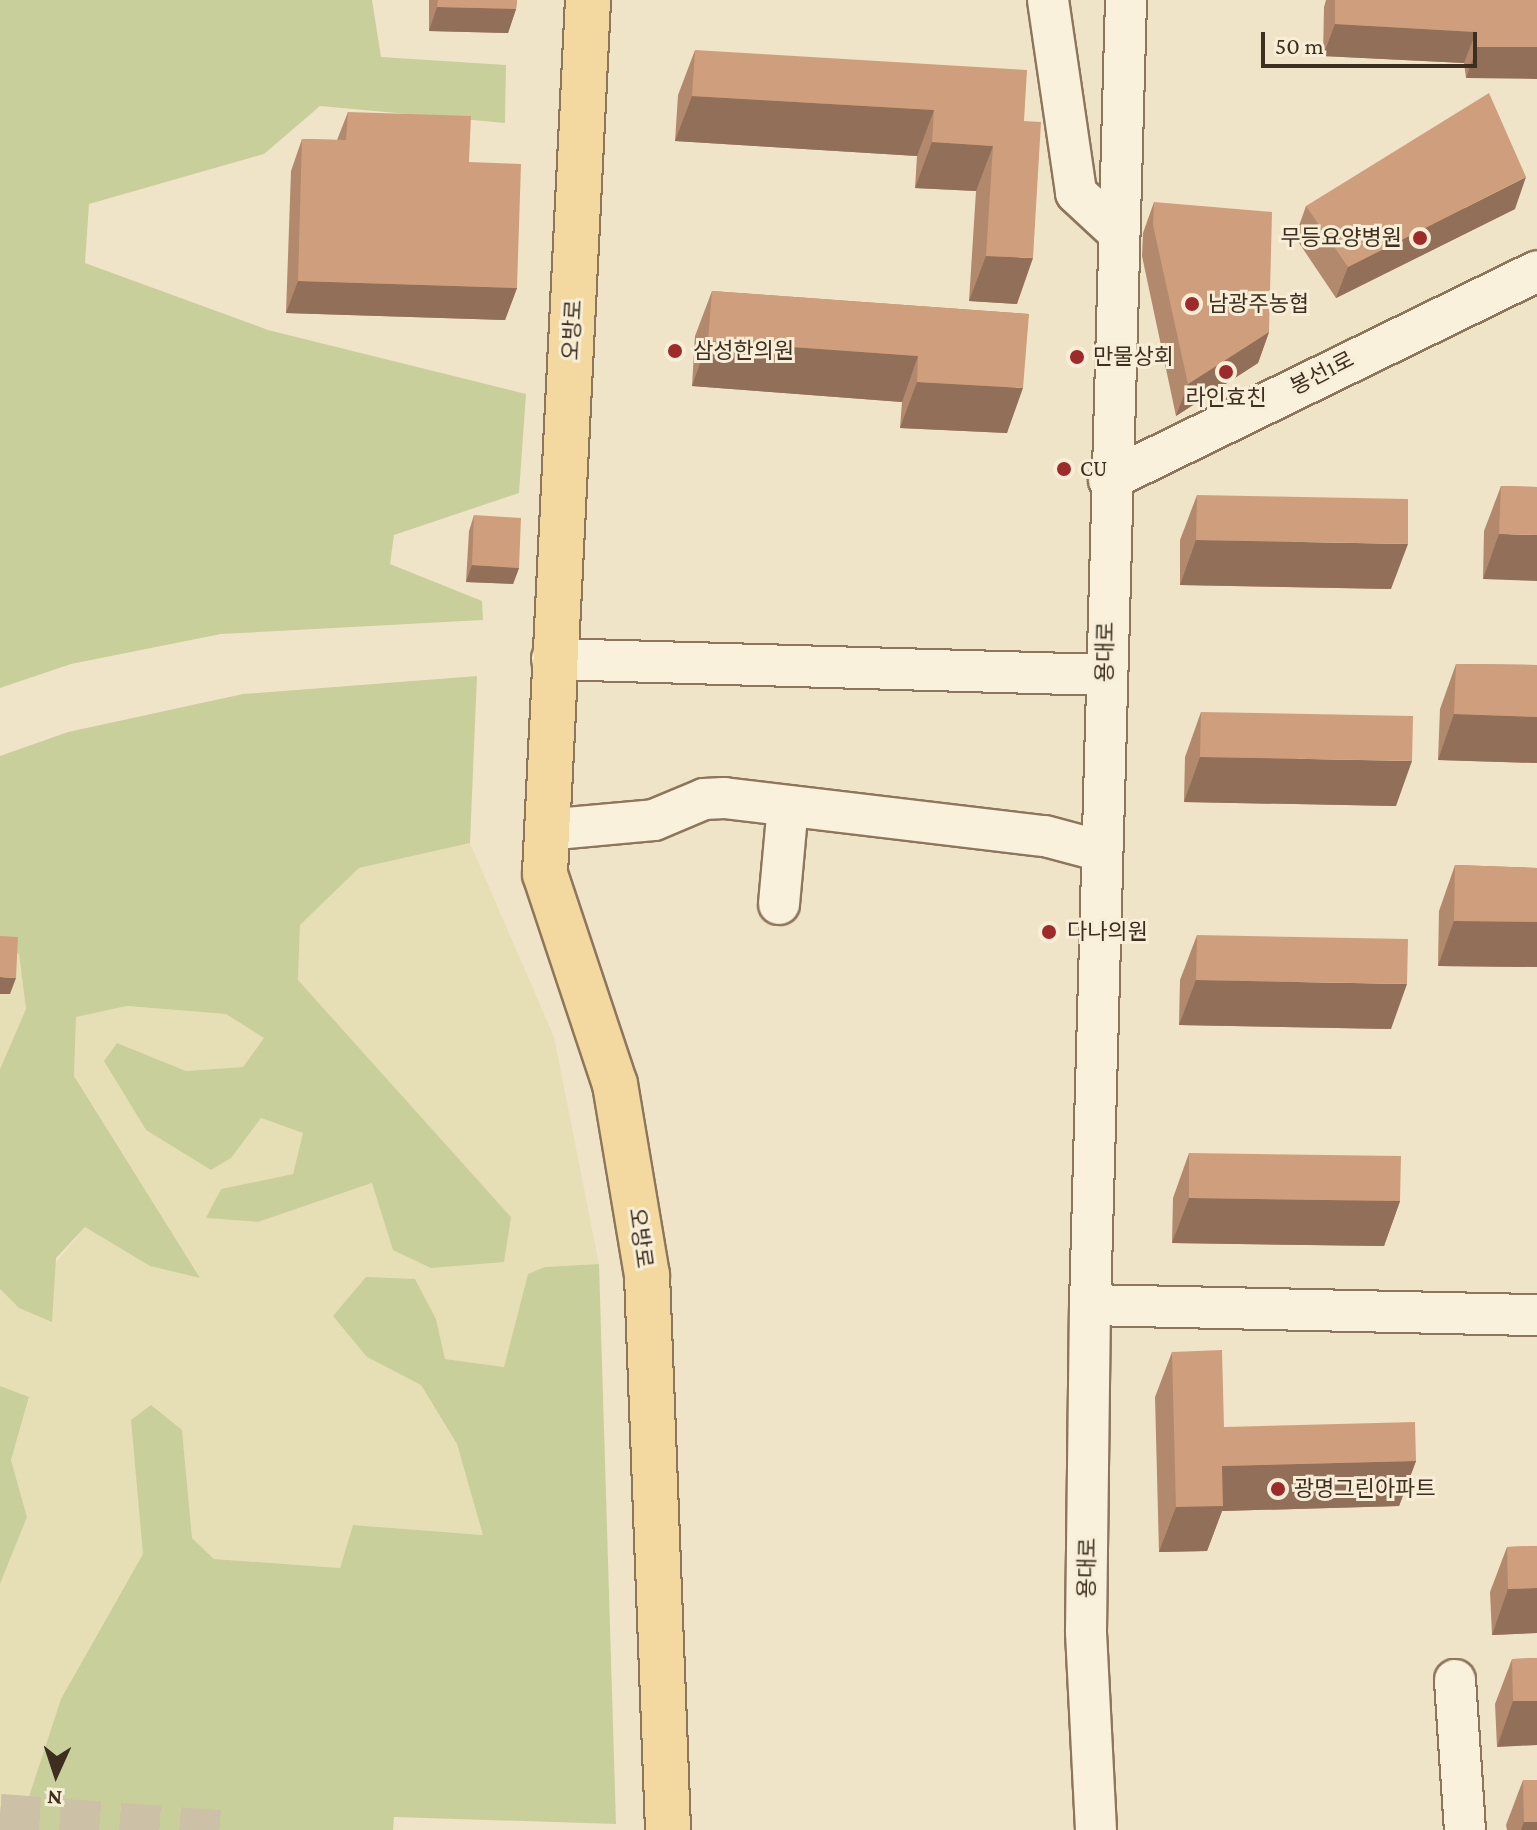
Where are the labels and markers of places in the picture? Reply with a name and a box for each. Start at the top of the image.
place label: 무등요양병원 [1281,225,1402,251]
marker: 무등요양병원 [1409,227,1431,249]
place label: 남광주농협 [1208,291,1309,317]
marker: 남광주농협 [1183,295,1201,313]
place label: 삼성한의원 [693,338,794,364]
marker: 삼성한의원 [664,340,686,362]
place label: 만물상회 [1093,344,1174,370]
marker: 만물상회 [1068,348,1086,366]
marker: 라인효친 [1217,363,1235,381]
place label: 라인효친 [1186,385,1266,411]
place label: CU [1080,456,1107,482]
marker: CU [1055,460,1073,478]
place label: 다나의원 [1067,919,1148,945]
marker: 다나의원 [1038,921,1060,943]
place label: 광명그린아파트 [1294,1476,1436,1502]
marker: 광명그린아파트 [1269,1480,1287,1498]

